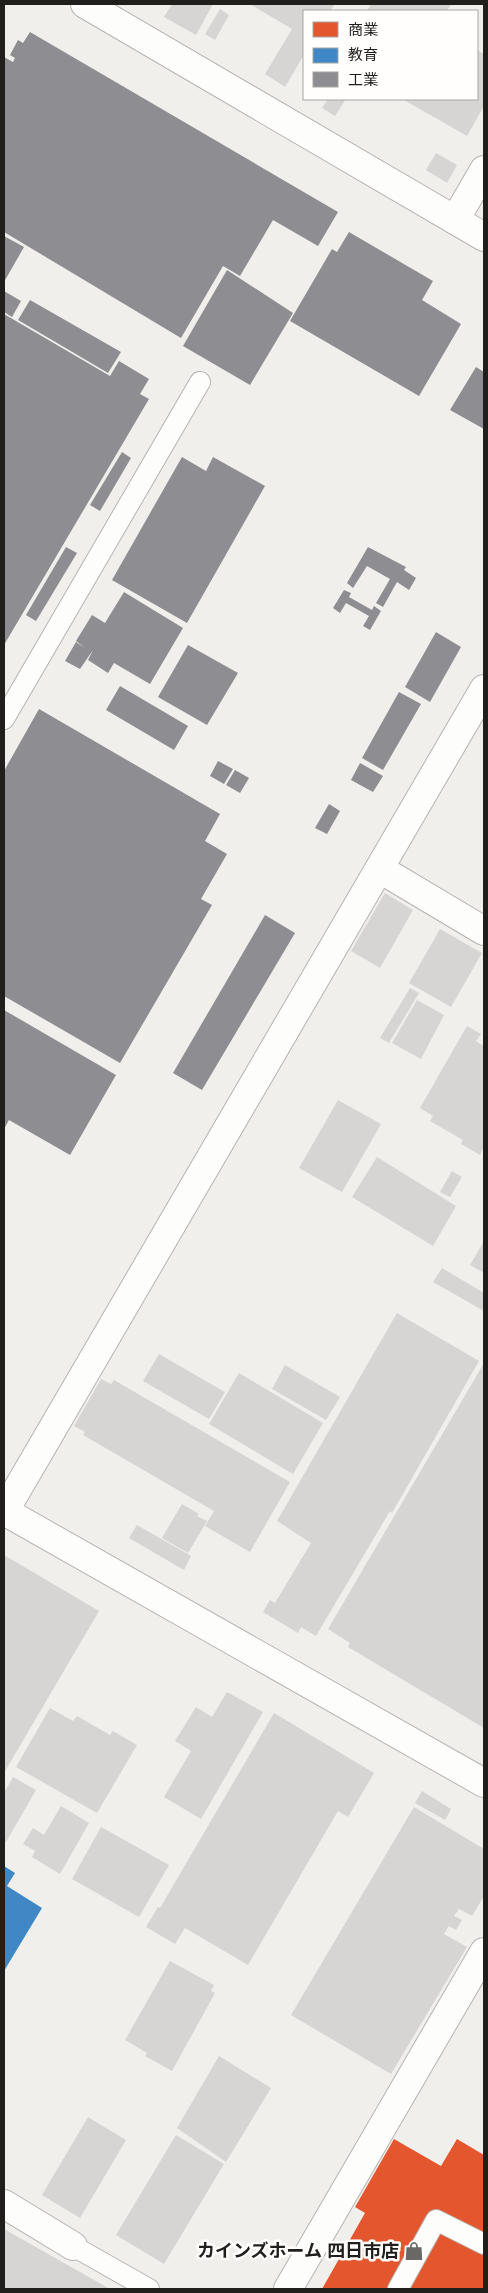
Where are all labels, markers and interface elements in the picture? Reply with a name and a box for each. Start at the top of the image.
legend [303,10,478,100]
text: 商業 [348,20,378,39]
text: 教育 [348,45,378,64]
text: 工業 [348,70,378,89]
place label: カインズホーム 四日市店 [197,2239,399,2262]
shop icon: カインズホーム 四日市店 [403,2240,425,2262]

